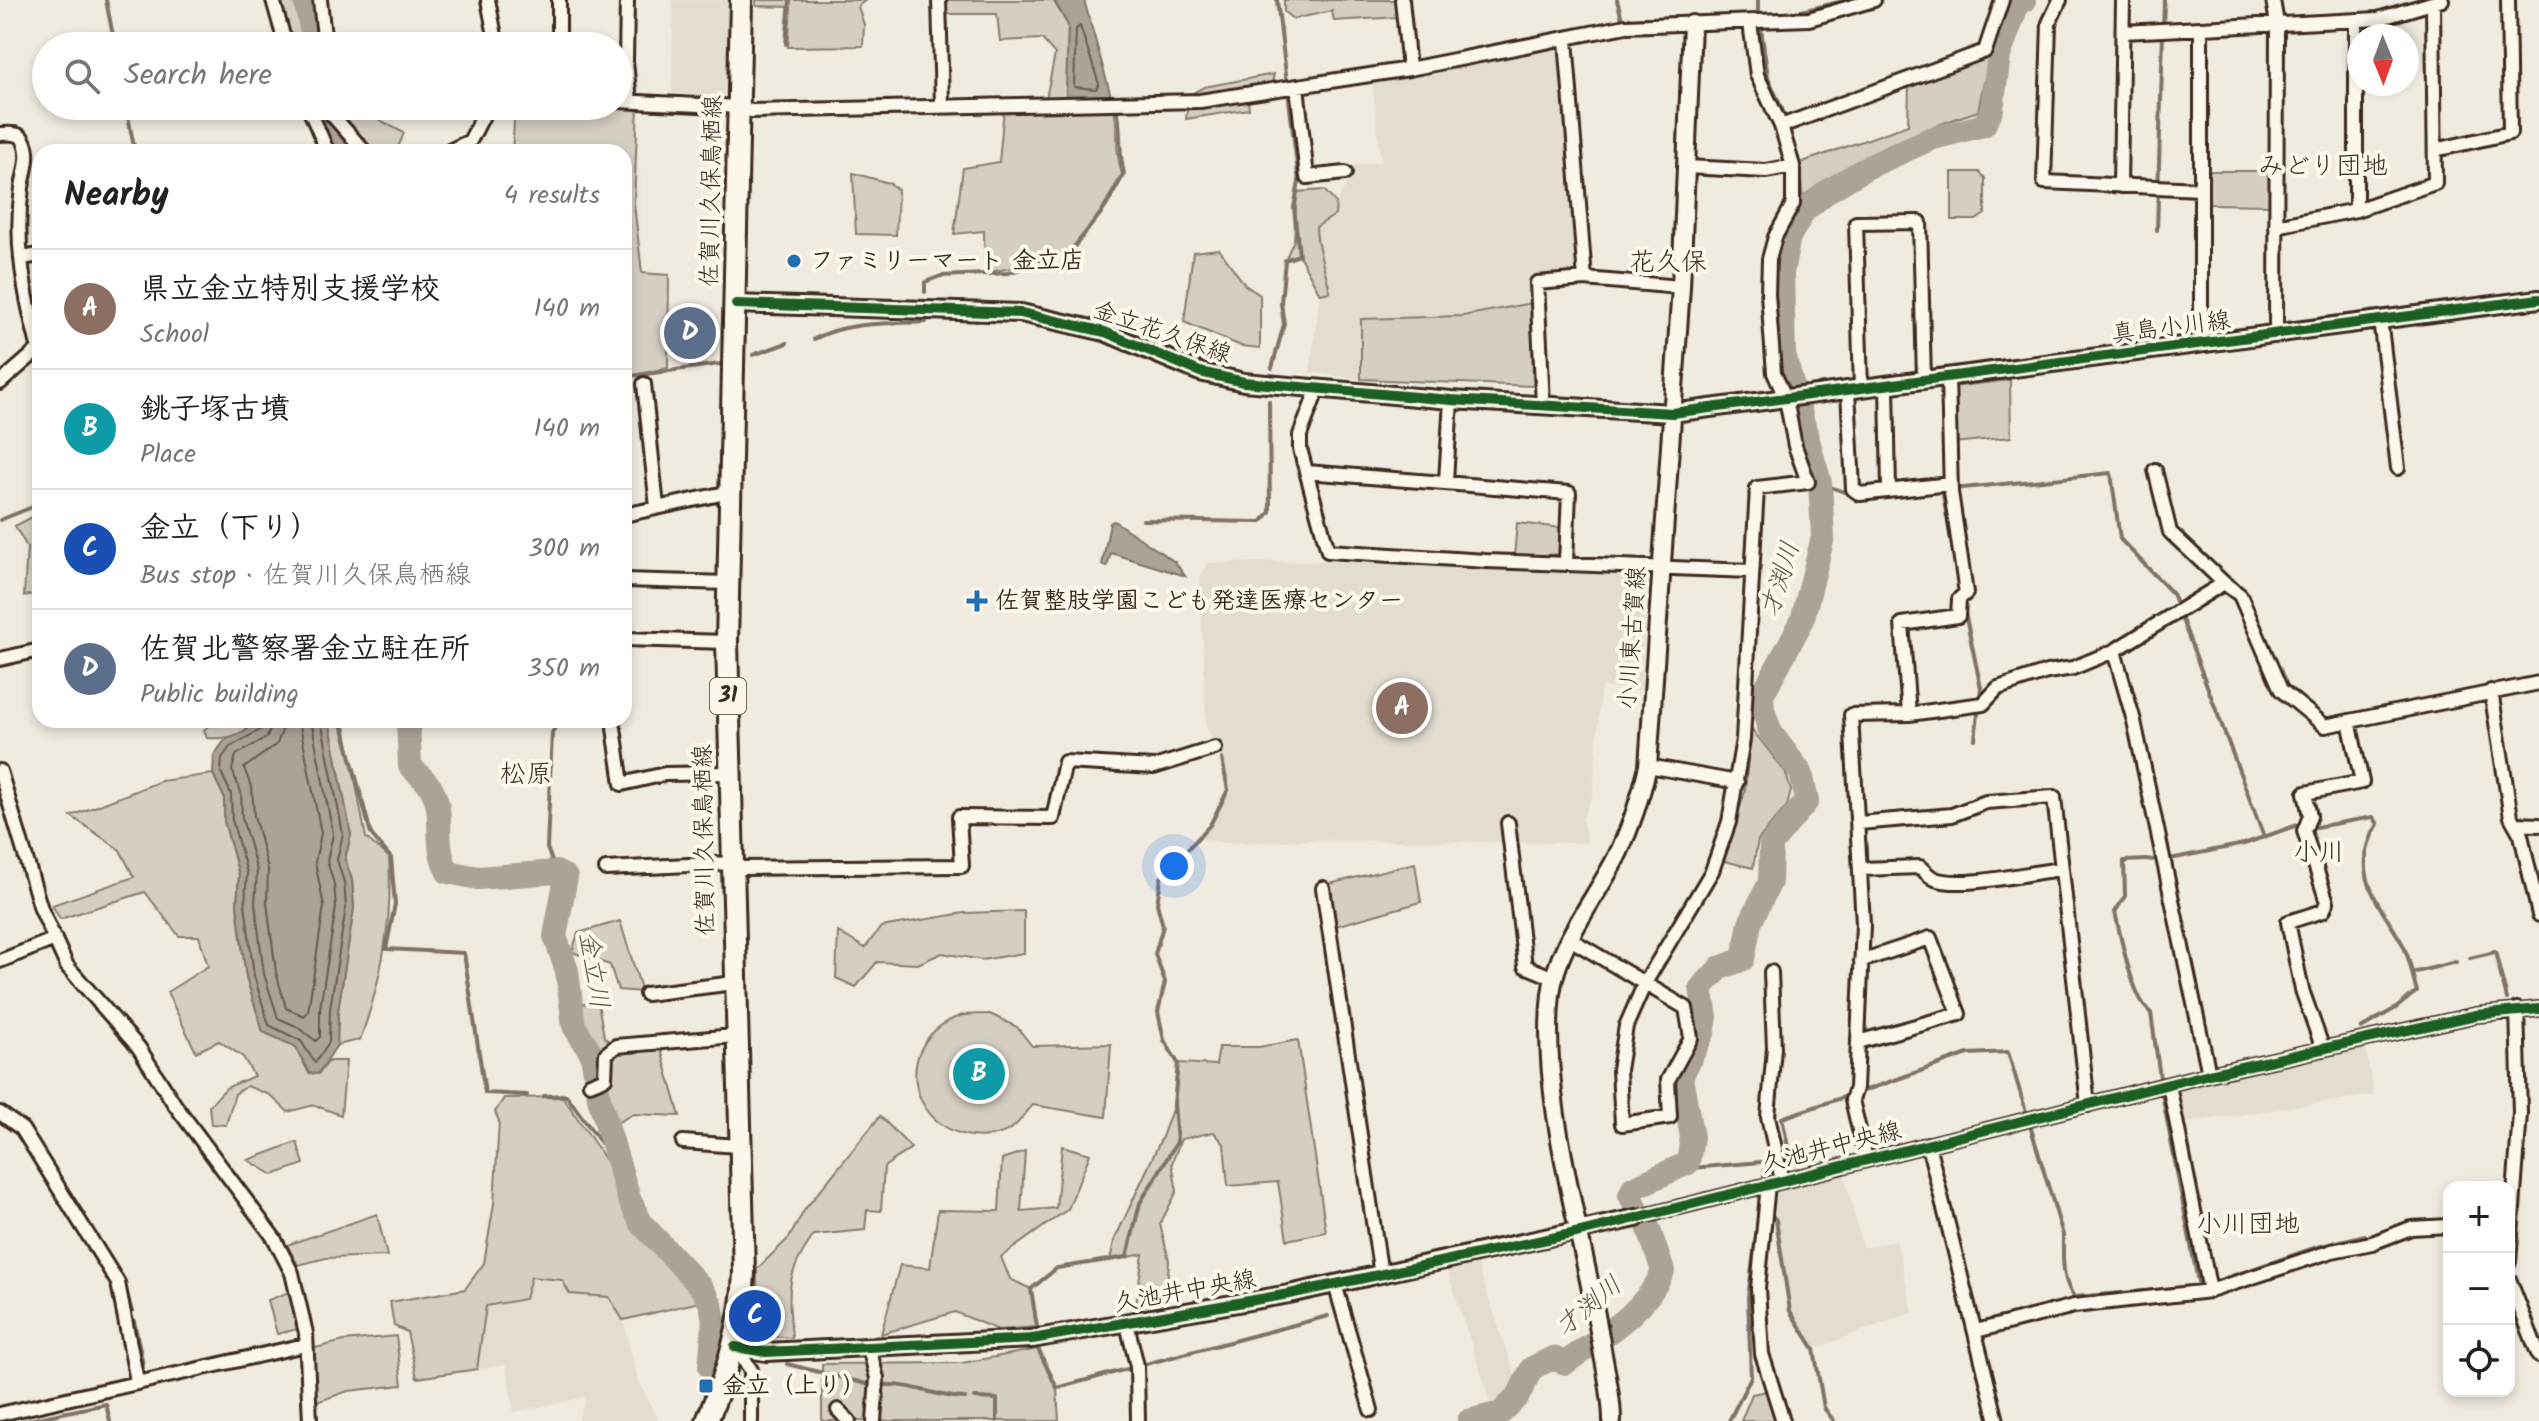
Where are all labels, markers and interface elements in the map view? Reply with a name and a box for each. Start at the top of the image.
north arrow [2347,24,2419,96]
search box [32,32,632,120]
text: Search here [124,52,272,100]
icon: search [60,54,104,98]
street label: 佐賀川久保鳥栖線 [691,95,733,287]
district label: みどり団地 [2258,146,2388,188]
text: Nearby [64,169,169,223]
text: 4 results [504,175,600,217]
place label: ファミリーマート 金立店 [810,242,1084,281]
district label: 花久保 [1629,242,1707,284]
marker: ファミリーマート 金立店 [785,252,803,270]
text: 県立金立特別支援学校 [140,266,440,314]
text: A [82,288,98,330]
text: 140 m [533,288,600,330]
street label: 金立花久保線 [1088,291,1236,375]
street label: 真島小川線 [2109,301,2233,355]
pin: D [664,303,716,363]
text: School [140,314,209,356]
text: 銚子塚古墳 [140,386,290,434]
text: B [82,408,98,450]
text: 140 m [533,408,600,450]
text: Place [140,434,196,476]
text: 金立（下り） [140,505,320,553]
text: C [82,528,98,570]
text: 300 m [528,528,600,570]
water label: 才渕川 [1750,537,1812,623]
text: Bus stop · 佐賀川久保鳥栖線 [140,555,471,597]
street label: 小川東古賀線 [1609,565,1657,711]
place label: 佐賀整肢学園こども発達医療センター [995,582,1403,621]
marker: 佐賀整肢学園こども発達医療センター [966,590,988,612]
text: 佐賀北警察署金立駐在所 [140,626,470,674]
text: D [81,648,99,690]
text: 350 m [527,648,600,690]
text: Public building [140,674,299,716]
road number: 31 [710,678,746,714]
pin: A [1376,678,1428,738]
street label: 佐賀川久保鳥栖線 [684,744,726,936]
district label: 松原 [500,754,552,796]
district label: 小川 [2293,832,2345,874]
your location [1154,846,1194,886]
water label: 金立川 [566,928,620,1012]
pin: B [953,1044,1005,1104]
street label: 久池井中央線 [1756,1112,1906,1184]
map controls [2443,1181,2515,1397]
button: + [2443,1181,2515,1253]
district label: 小川団地 [2196,1204,2300,1246]
button: − [2443,1253,2515,1325]
street label: 久池井中央線 [1111,1260,1259,1324]
water label: 才渕川 [1546,1266,1632,1348]
pin: C [729,1286,781,1346]
button: locate [2443,1325,2515,1397]
place label: 金立（上り） [722,1367,866,1406]
marker: 金立（上り） [697,1377,715,1395]

